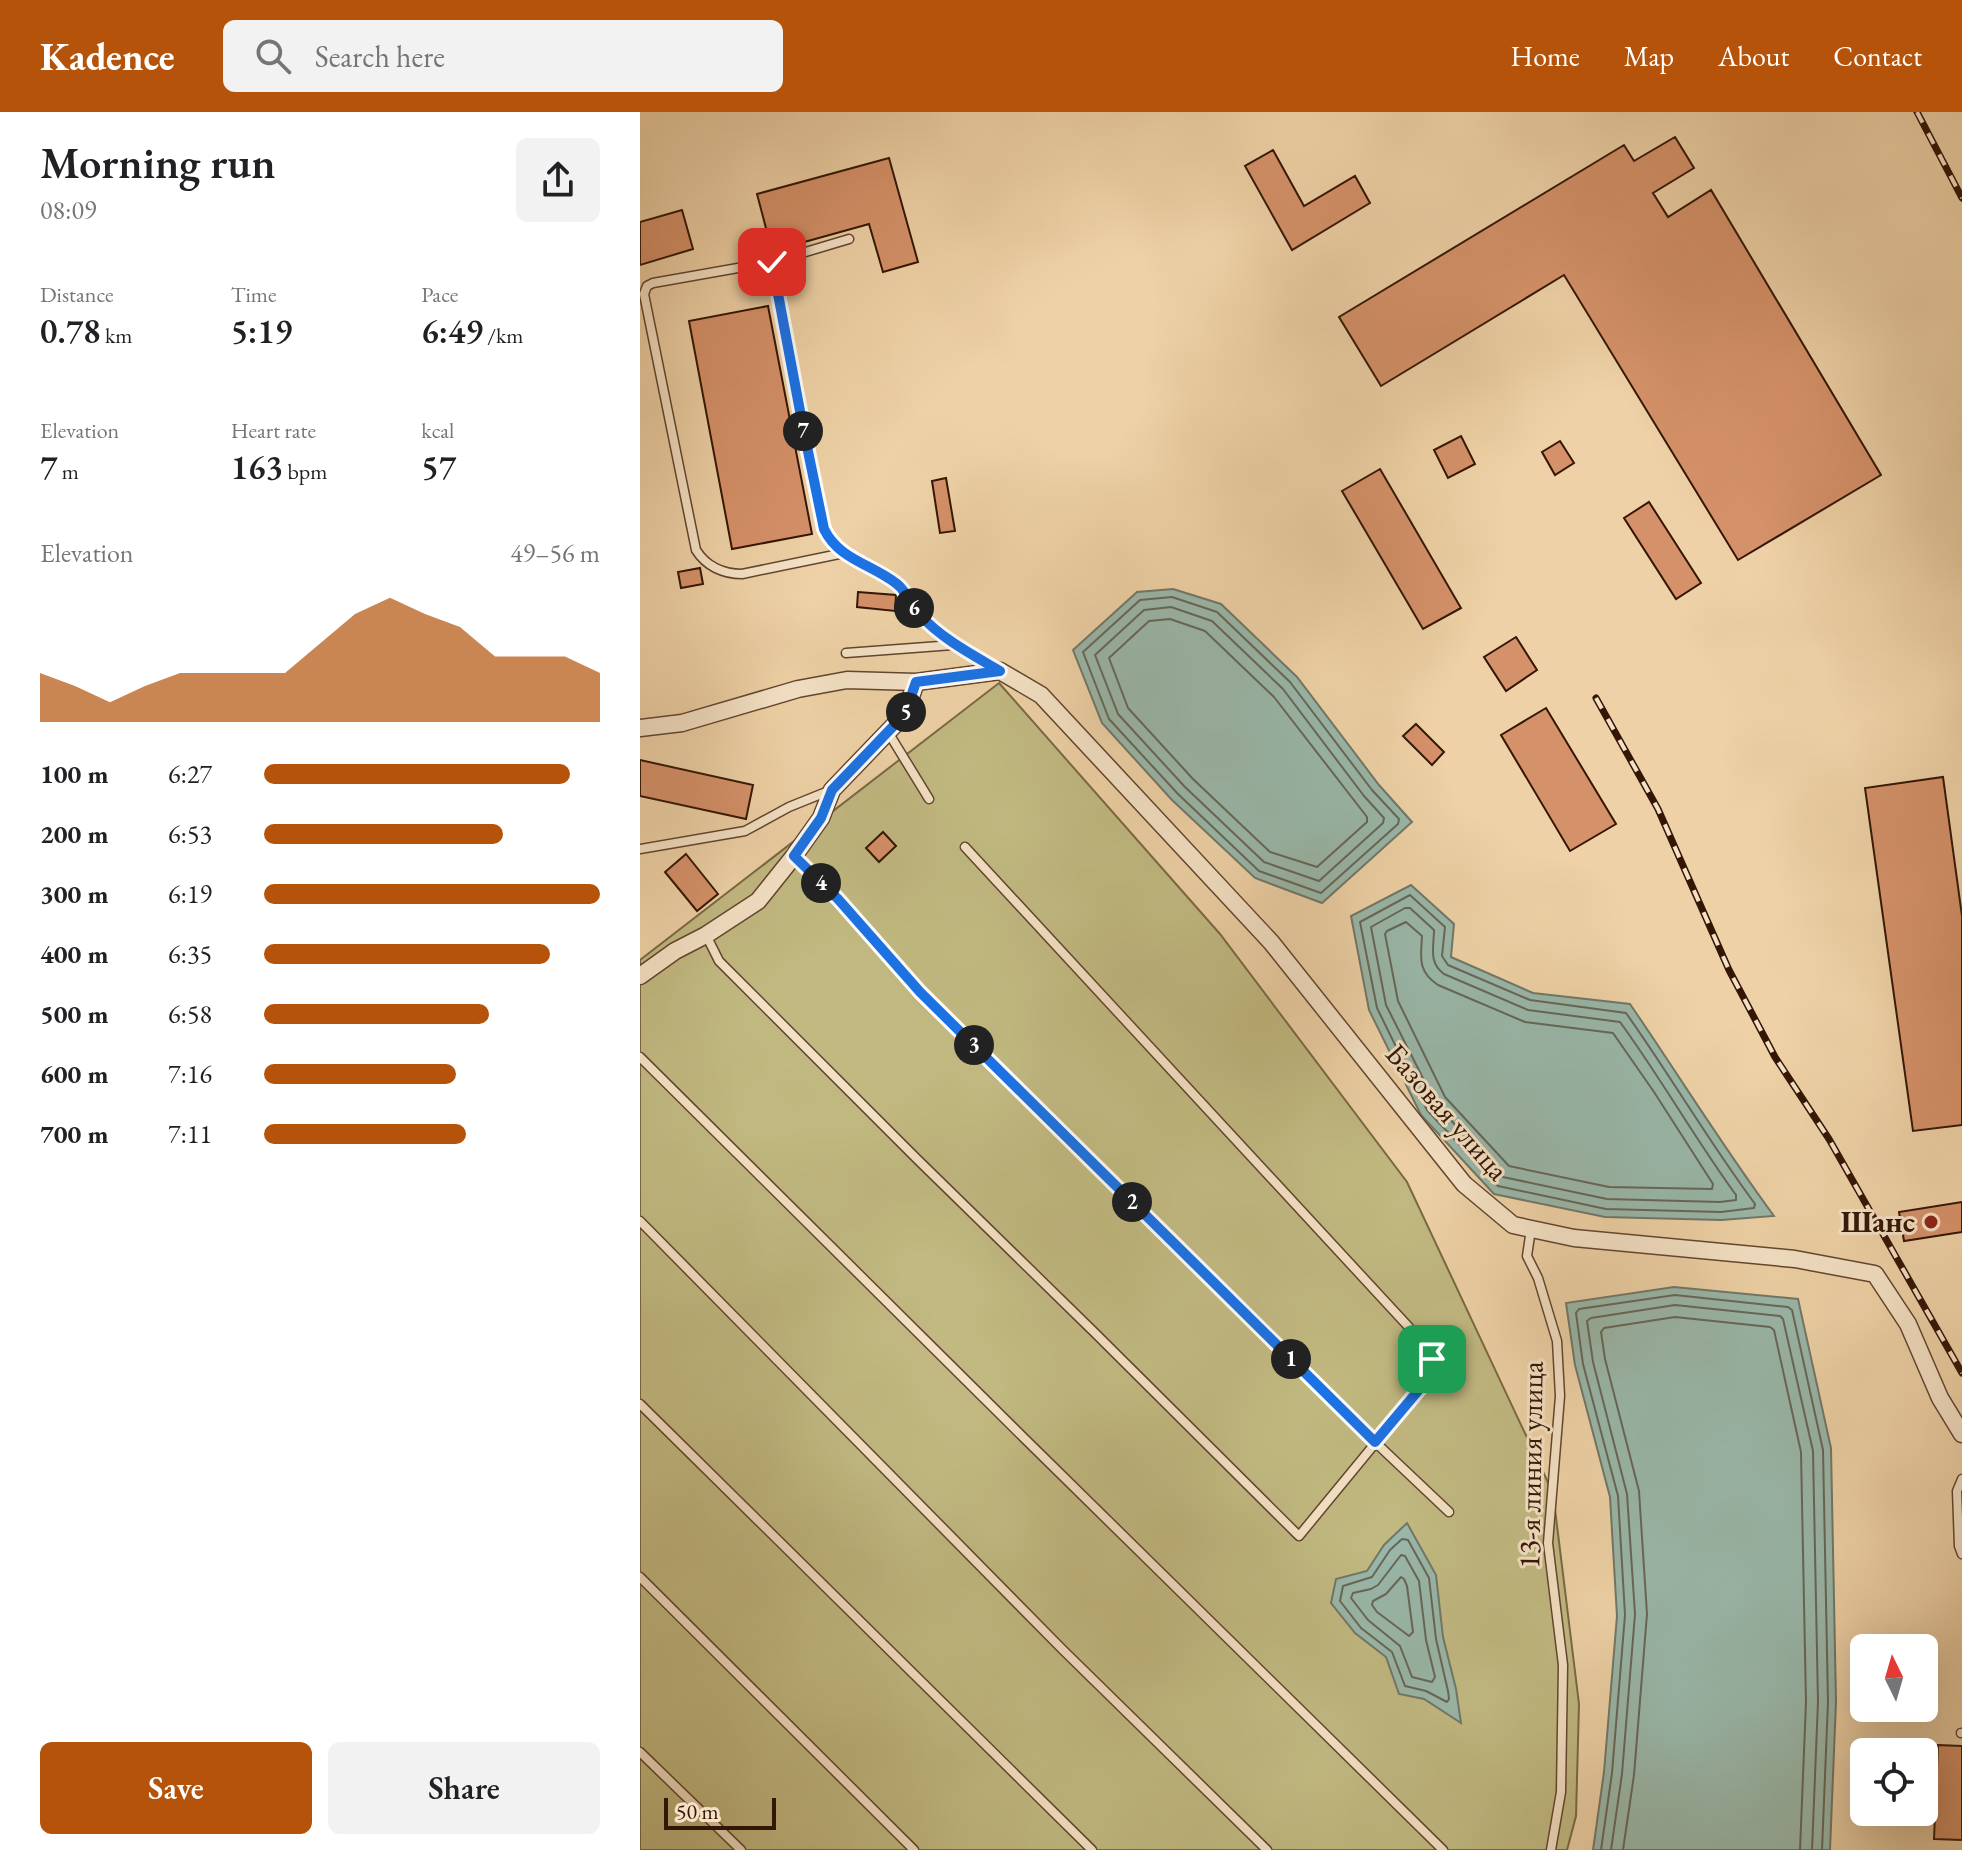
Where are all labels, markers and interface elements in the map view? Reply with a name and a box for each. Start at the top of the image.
search box [223,20,783,92]
text: Kadence [40,32,175,81]
icon: search [251,34,295,78]
text: Search here [315,37,445,76]
text: Home [1510,38,1580,74]
text: Map [1624,38,1674,74]
text: About [1718,38,1789,74]
text: Contact [1833,38,1922,74]
text: Morning run [40,134,276,191]
button: share [516,138,600,222]
text: 08:09 [40,193,96,227]
pin [738,228,806,296]
icon: check [750,240,794,284]
text: Distance [40,280,113,309]
text: Time [231,280,276,309]
text: Pace [421,280,458,309]
text: 0.78 [40,309,101,353]
text: 5:19 [231,309,292,353]
text: 6:49 [421,309,483,353]
text: km [101,321,132,350]
text: /km [483,321,524,350]
pin: 7 [783,411,823,451]
text: Elevation [40,416,119,445]
text: Heart rate [231,416,316,445]
text: kcal [421,416,454,445]
text: 7 [797,416,809,445]
text: 7 [40,445,57,489]
text: 163 [231,445,283,489]
text: 57 [421,445,456,489]
text: m [57,457,79,486]
text: bpm [283,457,327,486]
text: Elevation [40,536,134,570]
text: 49–56 m [510,536,600,570]
pin: 6 [894,588,934,628]
text: 6 [908,593,920,622]
pin: 5 [886,692,926,732]
text: 5 [900,697,912,726]
text: 100 m [40,757,108,791]
text: 6:27 [168,757,212,791]
text: 200 m [40,817,108,851]
text: 6:53 [168,817,212,851]
pin: 4 [801,863,841,903]
text: 4 [815,868,827,897]
text: 300 m [40,877,108,911]
text: 6:19 [168,877,212,911]
text: 400 m [40,937,108,971]
text: 6:35 [168,937,212,971]
text: 500 m [40,997,108,1031]
text: 6:58 [168,997,212,1031]
pin: 3 [954,1025,994,1065]
text: 3 [968,1030,980,1059]
street label: Базовая улица [1377,1035,1518,1189]
text: 600 m [40,1057,108,1091]
text: 7:16 [168,1057,212,1091]
text: 700 m [40,1117,108,1151]
text: 7:11 [168,1117,212,1151]
pin: 2 [1112,1182,1152,1222]
text: 2 [1126,1187,1138,1216]
place label: Шанс [1841,1202,1915,1241]
marker: Шанс [1922,1213,1940,1231]
pin [1398,1325,1466,1393]
icon: arrive [1410,1337,1454,1381]
pin: 1 [1271,1339,1311,1379]
text: 1 [1285,1344,1297,1373]
street label: 13-я линия улица [1509,1361,1552,1569]
north arrow [1850,1634,1938,1722]
map controls [1850,1634,1938,1826]
button: locate [1850,1738,1938,1826]
button: Save [40,1742,312,1834]
button: Share [328,1742,600,1834]
scale bar [664,1794,776,1830]
text: 50 m [676,1797,719,1826]

